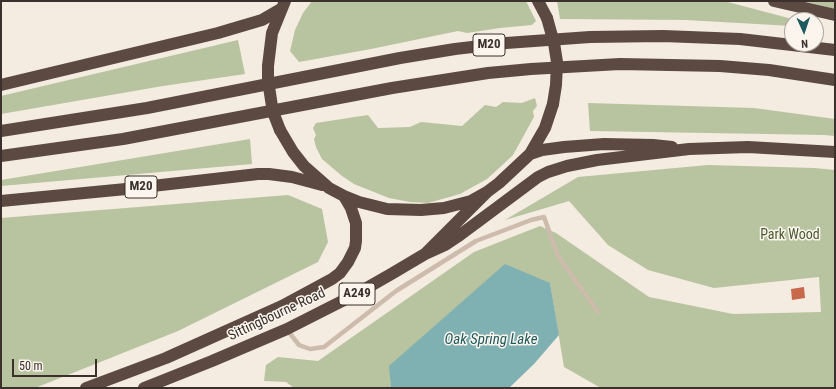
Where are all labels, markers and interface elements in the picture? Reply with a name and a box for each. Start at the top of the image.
north arrow [784,12,824,52]
road number: M20 [473,34,505,56]
text: N [801,37,808,50]
road number: M20 [125,176,157,198]
park label: Park Wood [760,227,820,243]
road number: A249 [339,283,375,305]
street label: Sittingbourne Road [226,285,328,345]
water label: Oak Spring Lake [445,331,537,349]
scale bar [14,351,99,377]
text: 50 m [19,359,43,373]

